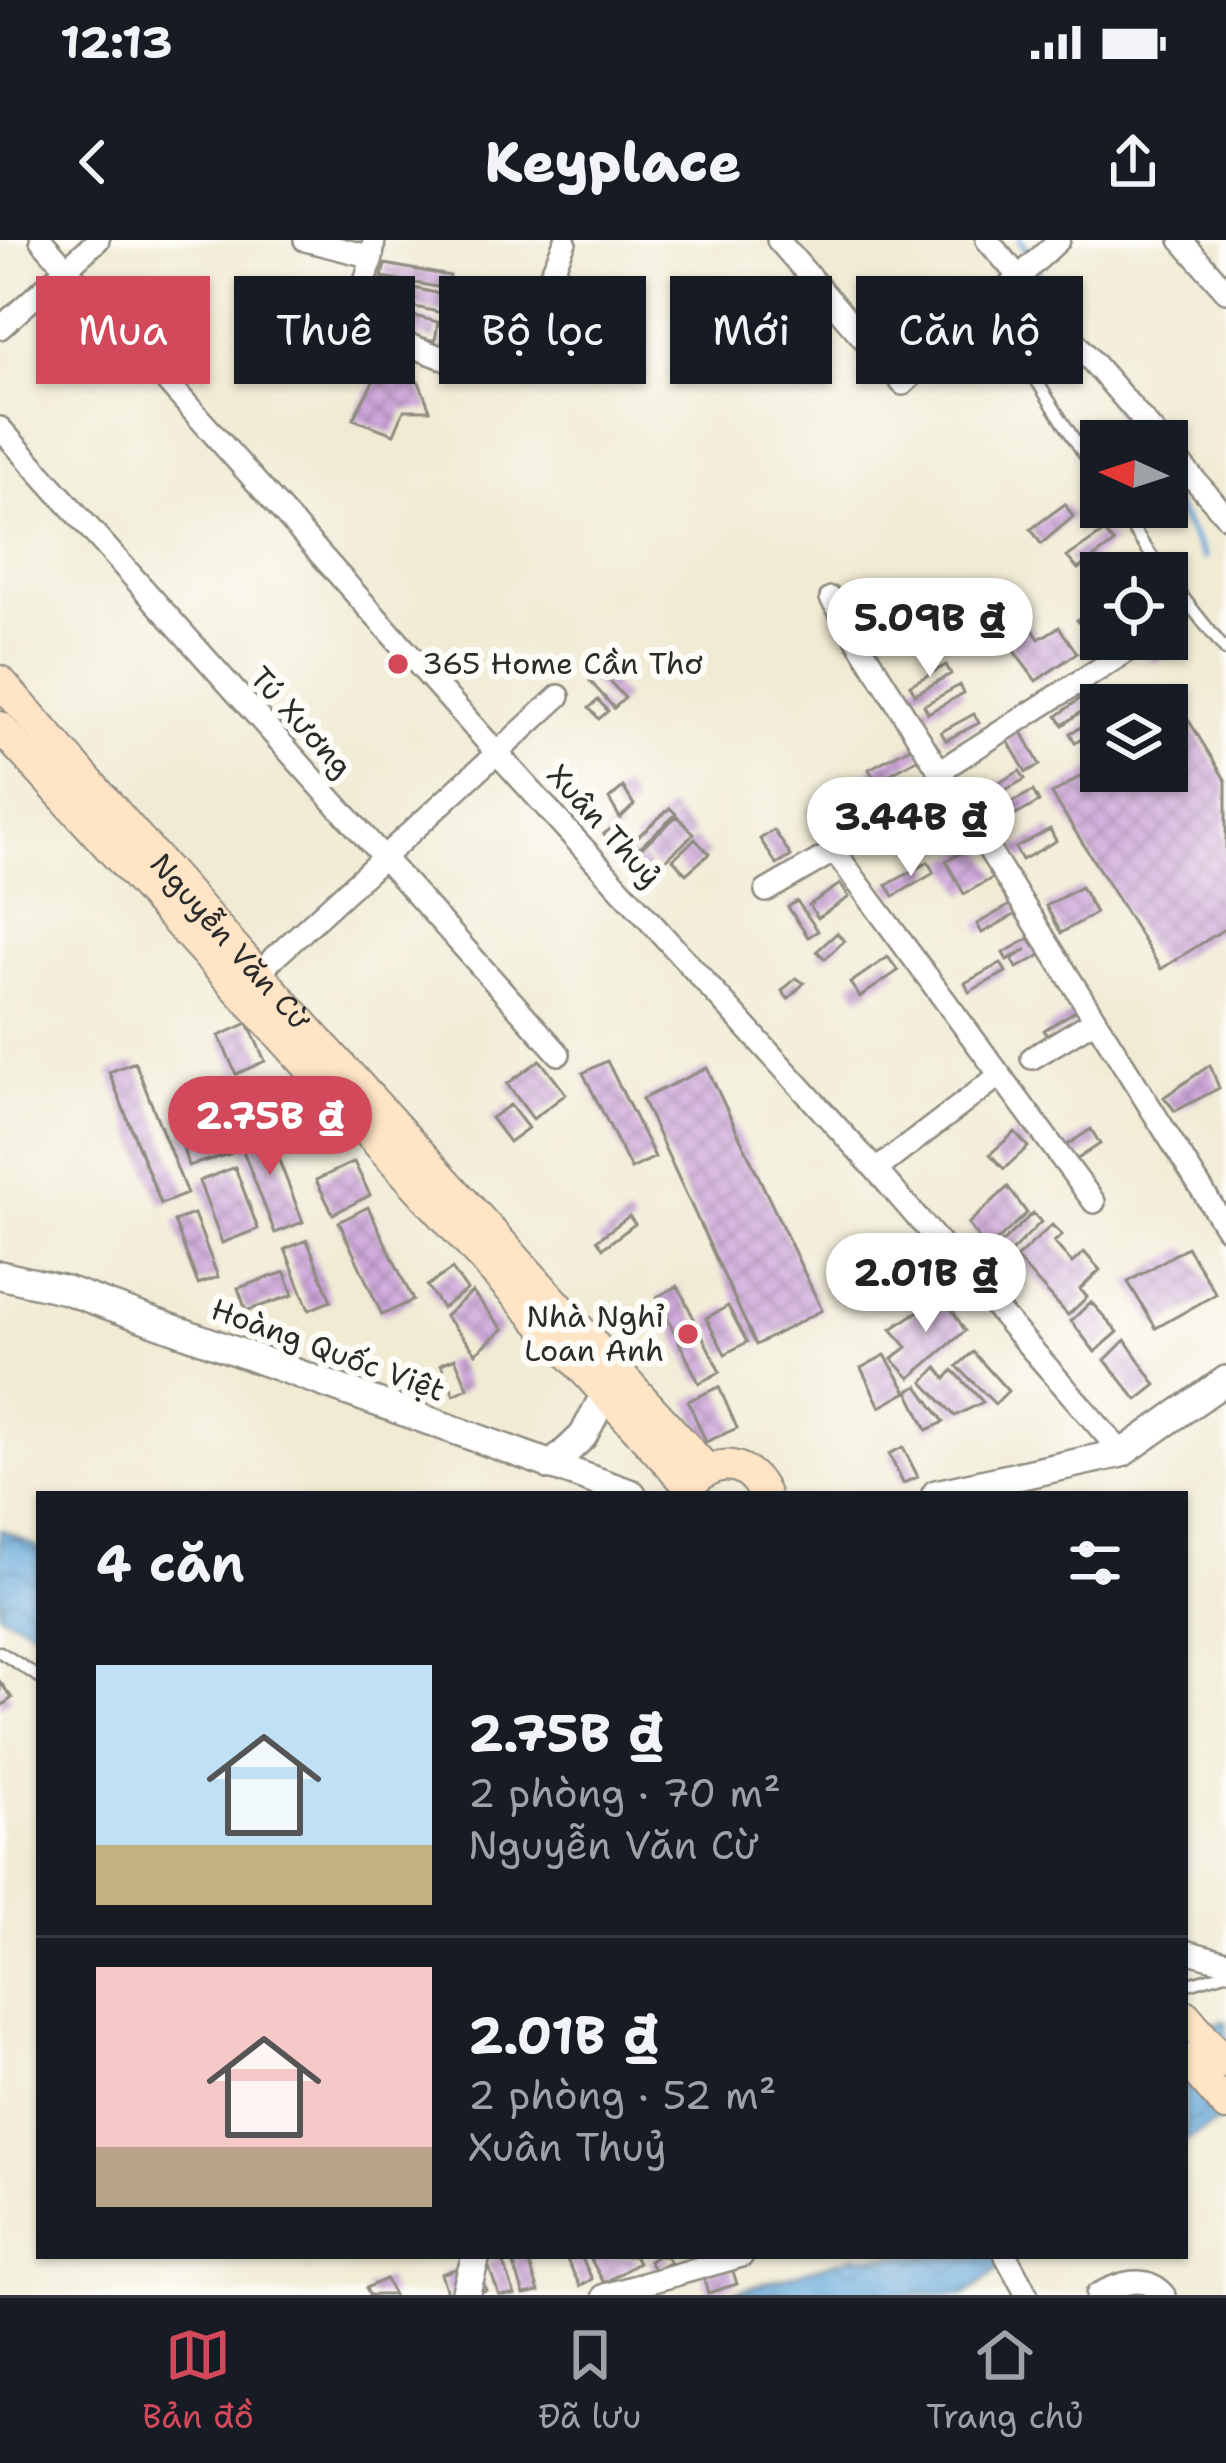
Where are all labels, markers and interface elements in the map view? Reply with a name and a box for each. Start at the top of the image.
text: 12:13 [60,12,173,72]
text: Keyplace [485,126,741,198]
icon: back [60,129,126,195]
icon: share [1100,129,1166,195]
chip: Mua [36,276,210,384]
chip: Thuê [234,276,415,384]
chip: Bộ lọc [439,276,646,384]
chip: Mới [670,276,832,384]
chip: Căn hộ [856,276,1083,384]
north arrow [1080,420,1188,528]
map controls [1080,420,1188,792]
button: locate [1080,552,1188,660]
pin: 5.09B ₫ [819,578,1041,680]
text: 5.09B ₫ [854,591,1006,643]
place label: 365 Home Cần Thơ [422,643,703,684]
marker: 365 Home Cần Thơ [385,651,411,677]
street label: Tú Xương [241,658,362,786]
button: layers [1080,684,1188,792]
street label: Xuân Thuỷ [538,755,671,896]
pin: 3.44B ₫ [800,777,1022,879]
text: 3.44B ₫ [834,790,988,842]
street label: Nguyễn Văn Cừ [141,844,321,1039]
pin: 2.75B ₫ [159,1076,381,1178]
text: 2.75B ₫ [195,1089,345,1141]
pin: 2.01B ₫ [815,1233,1037,1335]
text: 2.01B ₫ [853,1246,999,1298]
street label: Hoàng Quốc Việt [206,1288,451,1411]
place label: Nhà Nghỉ Loan Anh [524,1296,664,1371]
marker: Nhà Nghỉ Loan Anh [675,1321,701,1347]
text: 4 căn [96,1529,245,1597]
icon: filters [1062,1530,1128,1596]
text: 2.75B ₫ [468,1699,664,1767]
icon: home [192,1713,336,1857]
text: 2 phòng · 70 m² [468,1767,781,1819]
text: Nguyễn Văn Cừ [468,1819,759,1871]
text: 2.01B ₫ [468,2001,659,2069]
icon: home [192,2015,336,2159]
text: 2 phòng · 52 m² [468,2069,777,2121]
text: Xuân Thuỷ [468,2121,667,2173]
tab: Bản đồ [142,2322,254,2439]
tab: Đã lưu [538,2322,641,2439]
tab: Trang chủ [926,2322,1084,2439]

